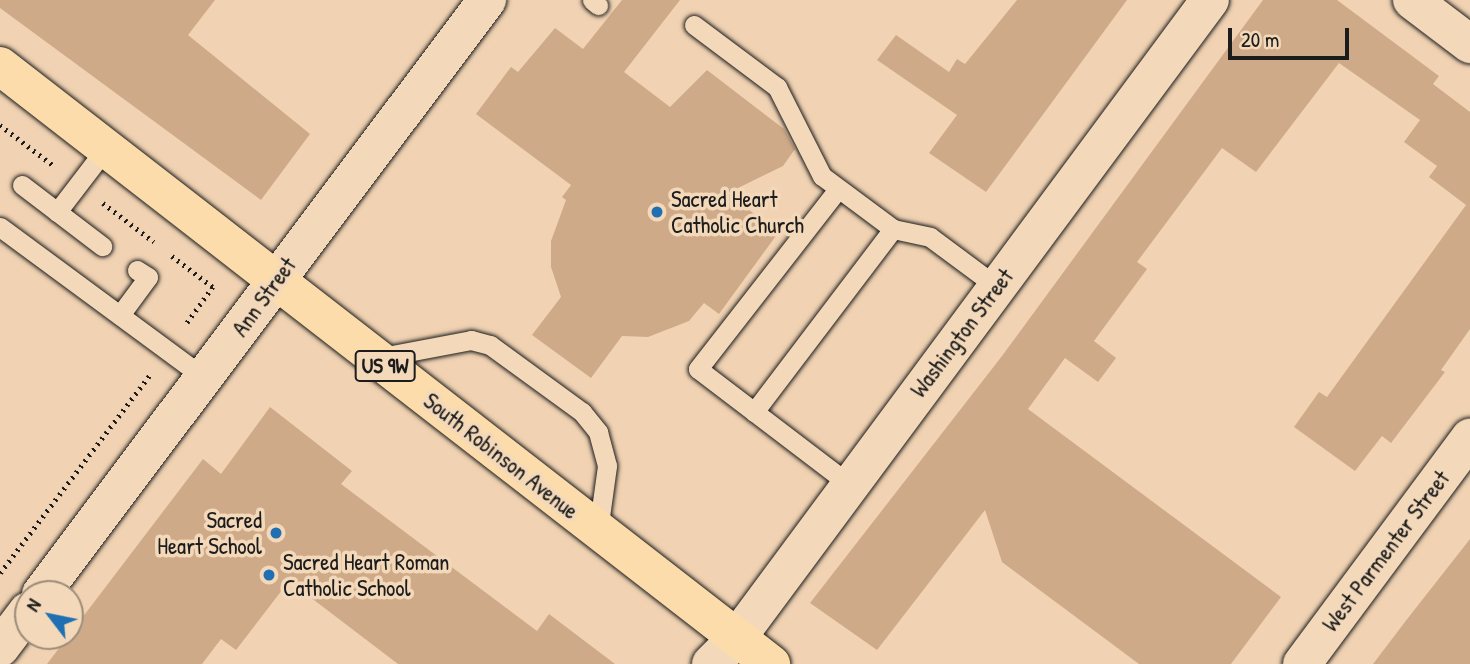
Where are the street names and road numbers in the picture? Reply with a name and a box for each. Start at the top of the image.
street label: Ann Street [226,252,302,342]
street label: Washington Street [905,263,1019,403]
road number: US 9W [354,348,416,384]
street label: South Robinson Avenue [418,387,584,525]
street label: West Parmenter Street [1317,465,1455,637]

